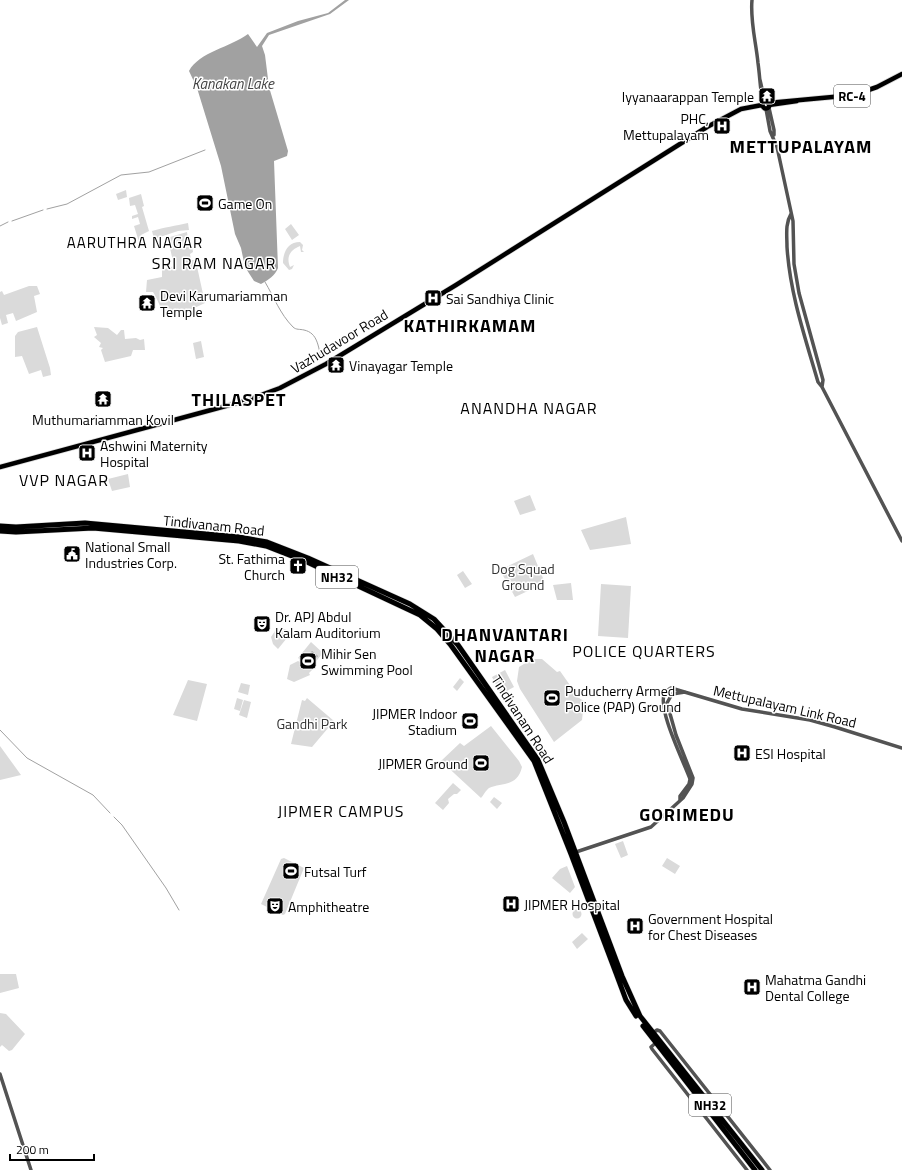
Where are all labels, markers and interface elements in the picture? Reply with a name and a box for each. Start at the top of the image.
water label: Kanakan Lake [192,72,275,95]
road number: RC-4 [834,85,870,107]
place label: Iyyanaarappan Temple [622,86,754,107]
temple icon: Iyyanaarappan Temple [757,86,777,106]
place label: PHC, Mettupalayam [623,108,709,145]
hospital icon: PHC, Mettupalayam [712,116,732,136]
district label: METTUPALAYAM [730,133,872,160]
sports icon: Game On [195,193,215,213]
place label: Game On [218,193,272,214]
district label: AARUTHRA NAGAR [67,231,203,254]
district label: SRI RAM NAGAR [152,251,276,275]
place label: Devi Karumariamman Temple [160,285,288,322]
hospital icon: Sai Sandhiya Clinic [423,288,443,308]
place label: Sai Sandhiya Clinic [446,288,554,309]
temple icon: Devi Karumariamman Temple [137,293,157,313]
street label: Vazhudavoor Road [286,304,392,378]
district label: KATHIRKAMAM [403,312,537,339]
temple icon: Vinayagar Temple [326,355,346,375]
place label: Vinayagar Temple [349,355,453,376]
district label: THILASPET [192,386,286,413]
temple icon: Muthumariamman Kovil [93,389,113,409]
district label: ANANDHA NAGAR [460,396,598,420]
place label: Muthumariamman Kovil [32,409,174,430]
place label: Ashwini Maternity Hospital [100,435,208,472]
hospital icon: Ashwini Maternity Hospital [77,443,97,463]
district label: VVP NAGAR [19,468,109,492]
street label: Tindivanam Road [162,509,266,541]
place label: National Small Industries Corp. [85,536,177,573]
public building icon: National Small Industries Corp. [62,544,82,564]
place label: St. Fathima Church [218,548,285,585]
church icon: St. Fathima Church [288,556,308,576]
park label: Dog Squad Ground [491,558,555,595]
road number: NH32 [316,566,358,588]
place label: Dr. APJ Abdul Kalam Auditorium [275,606,381,643]
theatre icon: Dr. APJ Abdul Kalam Auditorium [252,614,272,634]
district label: DHANVANTARI NAGAR [441,621,569,669]
district label: POLICE QUARTERS [572,639,716,663]
place label: Mihir Sen Swimming Pool [321,643,413,680]
sports icon: Mihir Sen Swimming Pool [298,651,318,671]
street label: Tindivanam Road [487,671,559,767]
street label: Mettupalayam Link Road [711,679,859,733]
place label: Puducherry Armed Police (PAP) Ground [565,680,681,717]
sports icon: Puducherry Armed Police (PAP) Ground [542,688,562,708]
place label: JIPMER Indoor Stadium [372,703,457,740]
sports icon: JIPMER Indoor Stadium [460,711,480,731]
park label: Gandhi Park [276,713,348,734]
hospital icon: ESI Hospital [732,743,752,763]
place label: ESI Hospital [755,743,826,764]
place label: JIPMER Ground [378,753,468,774]
sports icon: JIPMER Ground [471,753,491,773]
district label: JIPMER CAMPUS [278,799,404,823]
district label: GORIMEDU [639,801,735,828]
sports icon: Futsal Turf [281,861,301,881]
place label: Futsal Turf [304,861,367,882]
hospital icon: JIPMER Hospital [501,894,521,914]
place label: JIPMER Hospital [524,894,620,915]
theatre icon: Amphitheatre [265,896,285,916]
place label: Amphitheatre [288,896,369,917]
place label: Government Hospital for Chest Diseases [648,908,773,945]
hospital icon: Government Hospital for Chest Diseases [625,916,645,936]
place label: Mahatma Gandhi Dental College [765,969,866,1006]
hospital icon: Mahatma Gandhi Dental College [742,977,762,997]
road number: NH32 [689,1094,731,1116]
scale bar [10,1136,94,1162]
text: 200 m [16,1140,49,1159]

